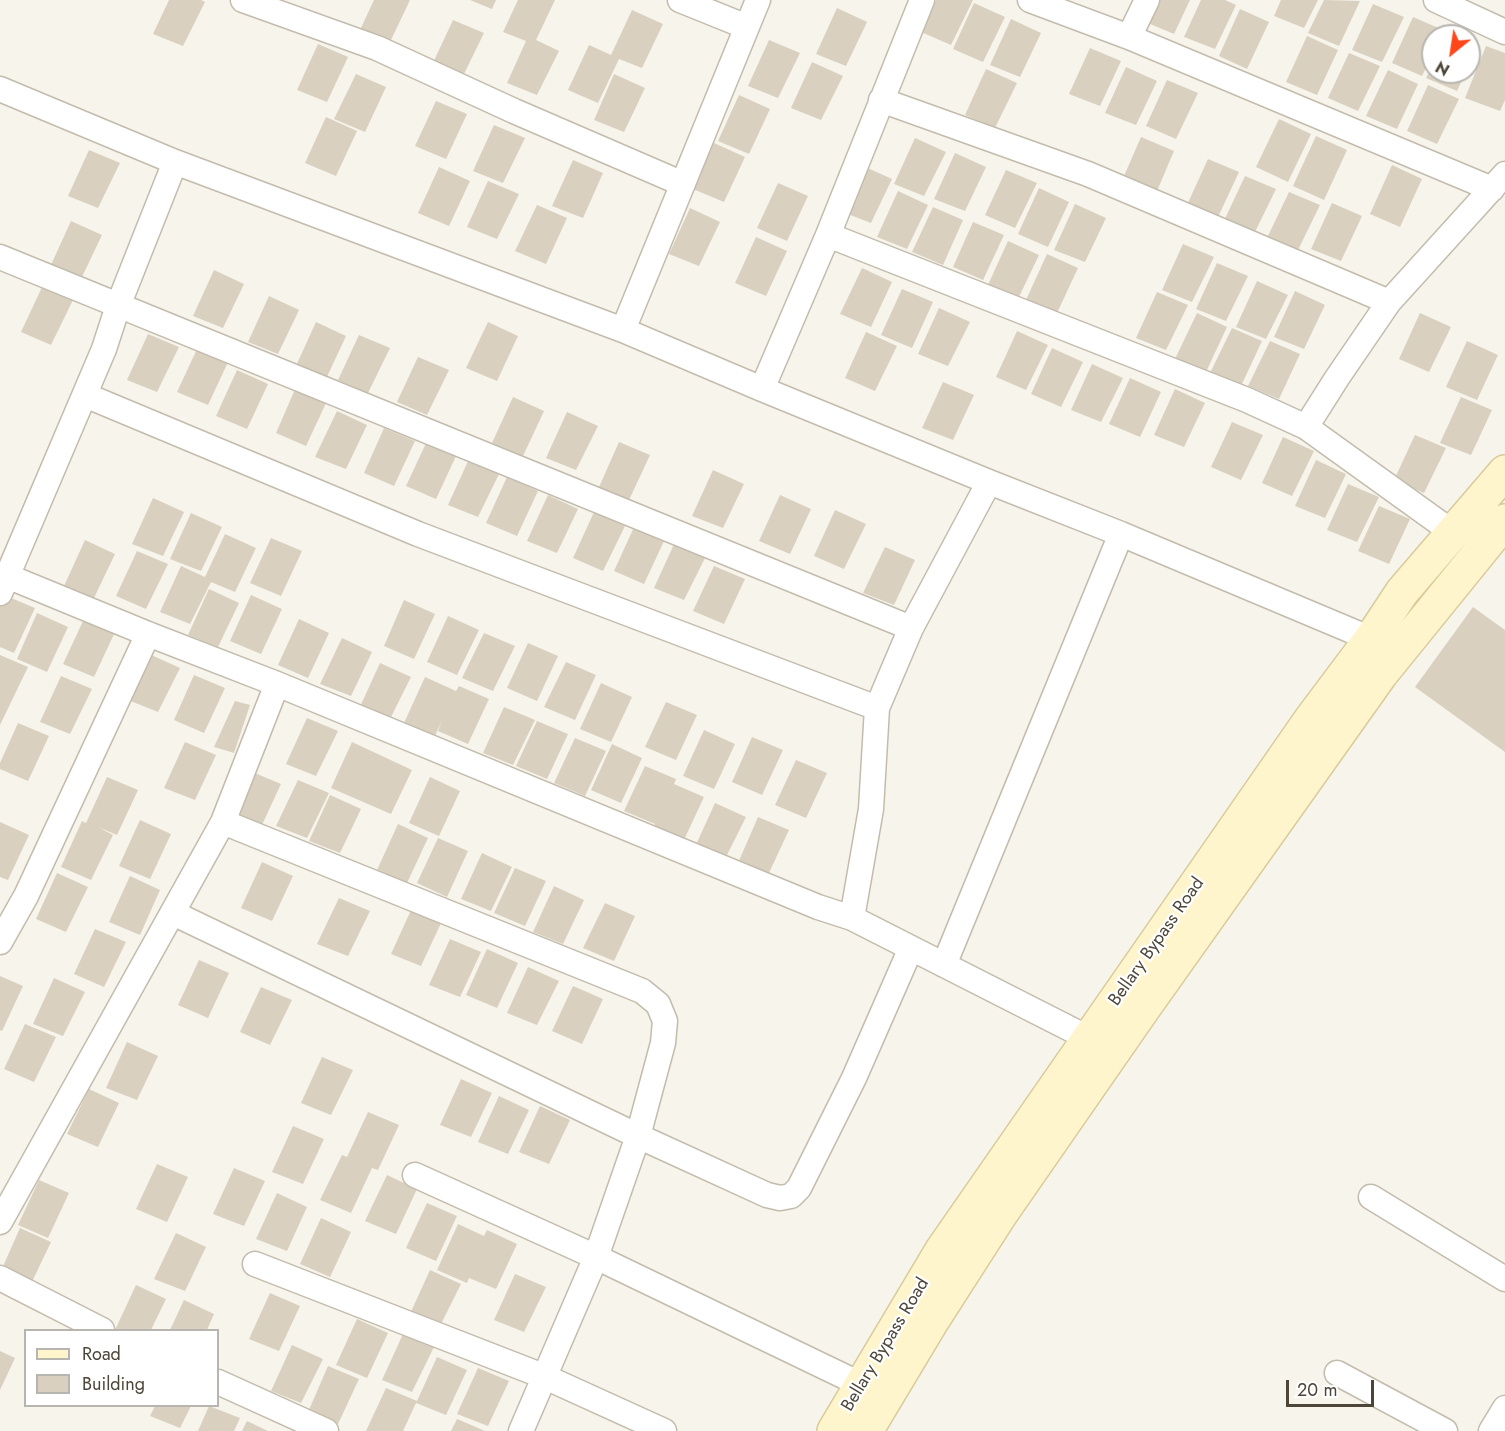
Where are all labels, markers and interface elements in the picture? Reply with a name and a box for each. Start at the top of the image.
north arrow [1421,24,1481,84]
text: N [1431,55,1454,81]
street label: Bellary Bypass Road [1105,874,1209,1010]
street label: Bellary Bypass Road [838,1274,934,1416]
legend [24,1329,219,1407]
text: Road [82,1341,121,1367]
scale bar [1289,1368,1378,1406]
text: Building [82,1371,145,1397]
text: 20 m [1297,1377,1337,1403]

